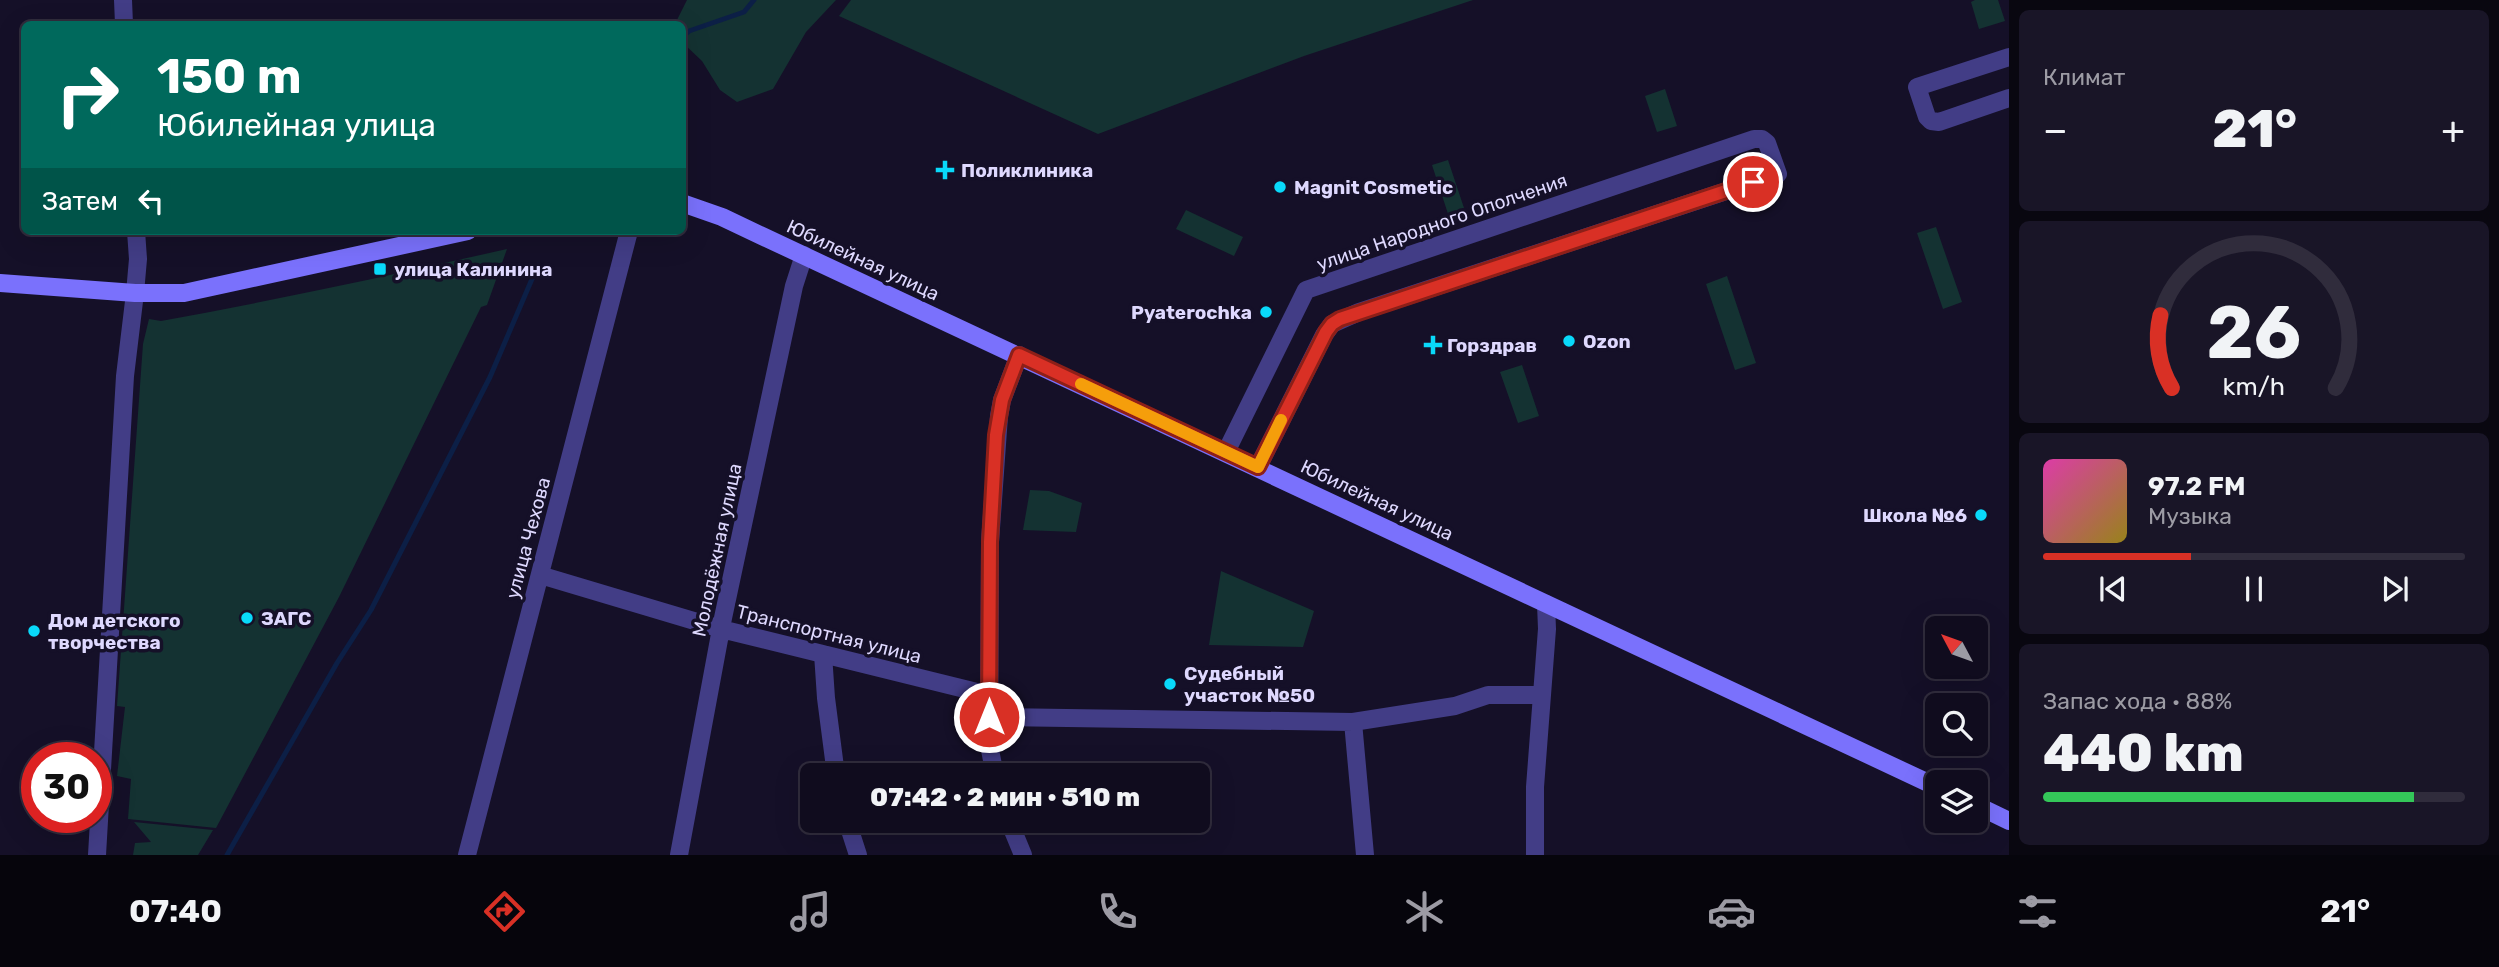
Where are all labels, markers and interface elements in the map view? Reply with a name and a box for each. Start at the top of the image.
text: 150 m [157,47,302,105]
icon: right [42,49,133,140]
text: Климат [2043,63,2125,91]
text: 21° [2212,98,2297,160]
text: Юбилейная улица [157,106,436,144]
text: − [2043,107,2068,153]
text: + [2441,107,2465,153]
pin [1723,152,1783,212]
place label: Поликлиника [961,159,1093,182]
marker: Поликлиника [935,160,955,180]
icon: arrive [1734,163,1772,201]
street label: улица Народного Ополчения [1314,168,1570,276]
place label: Magnit Cosmetic [1294,176,1453,199]
marker: Magnit Cosmetic [1272,179,1288,195]
icon: left [132,182,170,220]
text: Затем [42,186,118,217]
street label: Юбилейная улица [783,215,943,305]
place label: улица Калинина [394,258,552,281]
marker: улица Калинина [372,261,388,277]
text: 26 [2207,290,2301,376]
place label: Pyaterochka [1131,301,1252,324]
marker: Pyaterochka [1258,304,1274,320]
place label: Ozon [1583,330,1631,353]
marker: Ozon [1561,333,1577,349]
place label: Горздрав [1447,334,1537,357]
marker: Горздрав [1425,337,1441,353]
text: km/h [2223,372,2285,401]
street label: Юбилейная улица [1297,455,1457,545]
street label: Молодёжная улица [687,461,747,639]
text: 97.2 FM [2148,471,2246,502]
street label: улица Чехова [501,475,555,601]
text: Музыка [2148,502,2232,530]
place label: Школа №6 [1863,504,1967,527]
marker: Школа №6 [1973,507,1989,523]
icon: previous [2094,570,2132,608]
icon: pause [2235,570,2273,608]
icon: next [2376,570,2414,608]
street label: Транспортная улица [734,600,924,668]
place label: ЗАГС [261,607,311,630]
place label: Дом детского творчества [48,609,181,654]
marker: ЗАГС [239,610,255,626]
north arrow [1925,616,1988,679]
map controls [1925,616,1988,833]
marker: Дом детского творчества [26,623,42,639]
place label: Судебный участок №50 [1184,662,1315,707]
marker: Судебный участок №50 [1162,676,1178,692]
position arrow [952,680,1026,754]
text: Запас хода · 88% [2043,687,2232,715]
button: search [1925,693,1988,756]
text: 440 km [2043,722,2244,784]
speed limit sign: 30 [21,742,112,833]
button: layers [1925,770,1988,833]
text: 07:42 · 2 мин · 510 m [870,782,1140,813]
icon: directions [480,887,529,936]
icon: music [786,887,835,936]
icon: phone [1093,887,1142,936]
icon: climate [1400,887,1449,936]
icon: car [1707,887,1756,936]
icon: filters [2013,887,2062,936]
text: 07:40 [129,892,222,930]
text: 21° [2320,892,2370,930]

